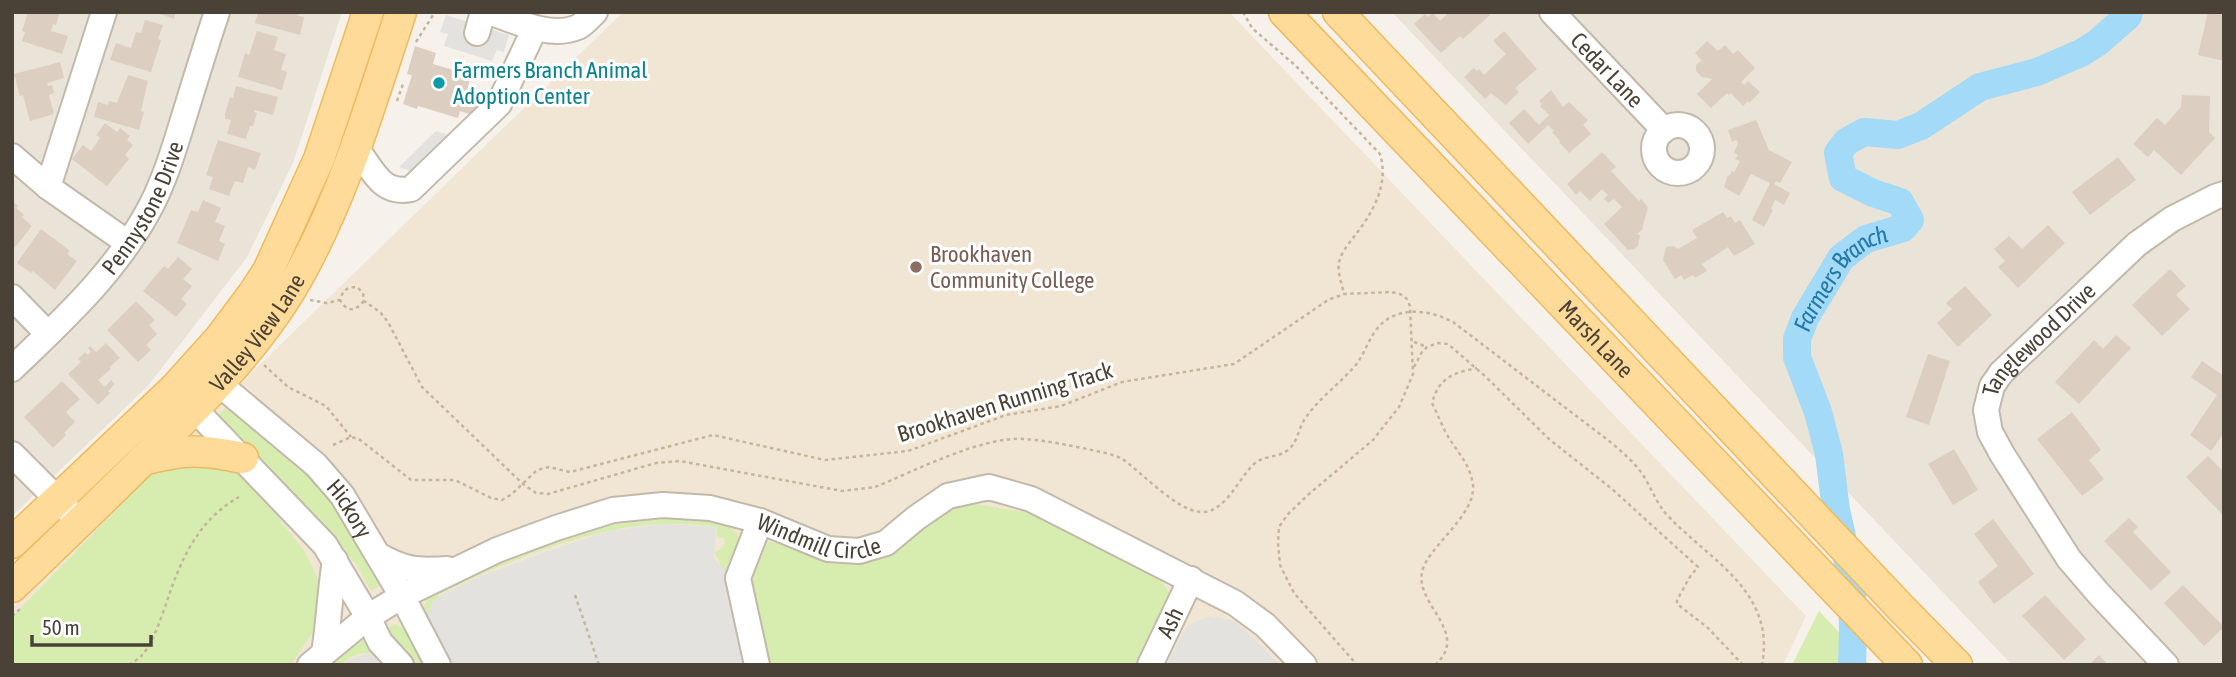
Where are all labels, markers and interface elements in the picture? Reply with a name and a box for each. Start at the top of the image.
street label: Cedar Lane [1565,27,1649,113]
place label: Farmers Branch Animal Adoption Center [453,57,647,109]
marker: Farmers Branch Animal Adoption Center [431,75,447,91]
street label: Pennystone Drive [97,138,189,280]
water label: Farmers Branch [1788,220,1891,335]
place label: Brookhaven Community College [930,241,1095,293]
marker: Brookhaven Community College [908,259,924,275]
street label: Valley View Lane [205,269,310,397]
street label: Tanglewood Drive [1977,278,2101,398]
street label: Marsh Lane [1553,295,1639,383]
street label: Brookhaven Running Track [894,357,1116,447]
street label: Hickory [321,474,377,542]
street label: Windmill Circle [753,508,884,564]
street label: Ash [1152,603,1189,642]
scale bar [32,604,150,648]
text: 50 m [42,615,80,639]

